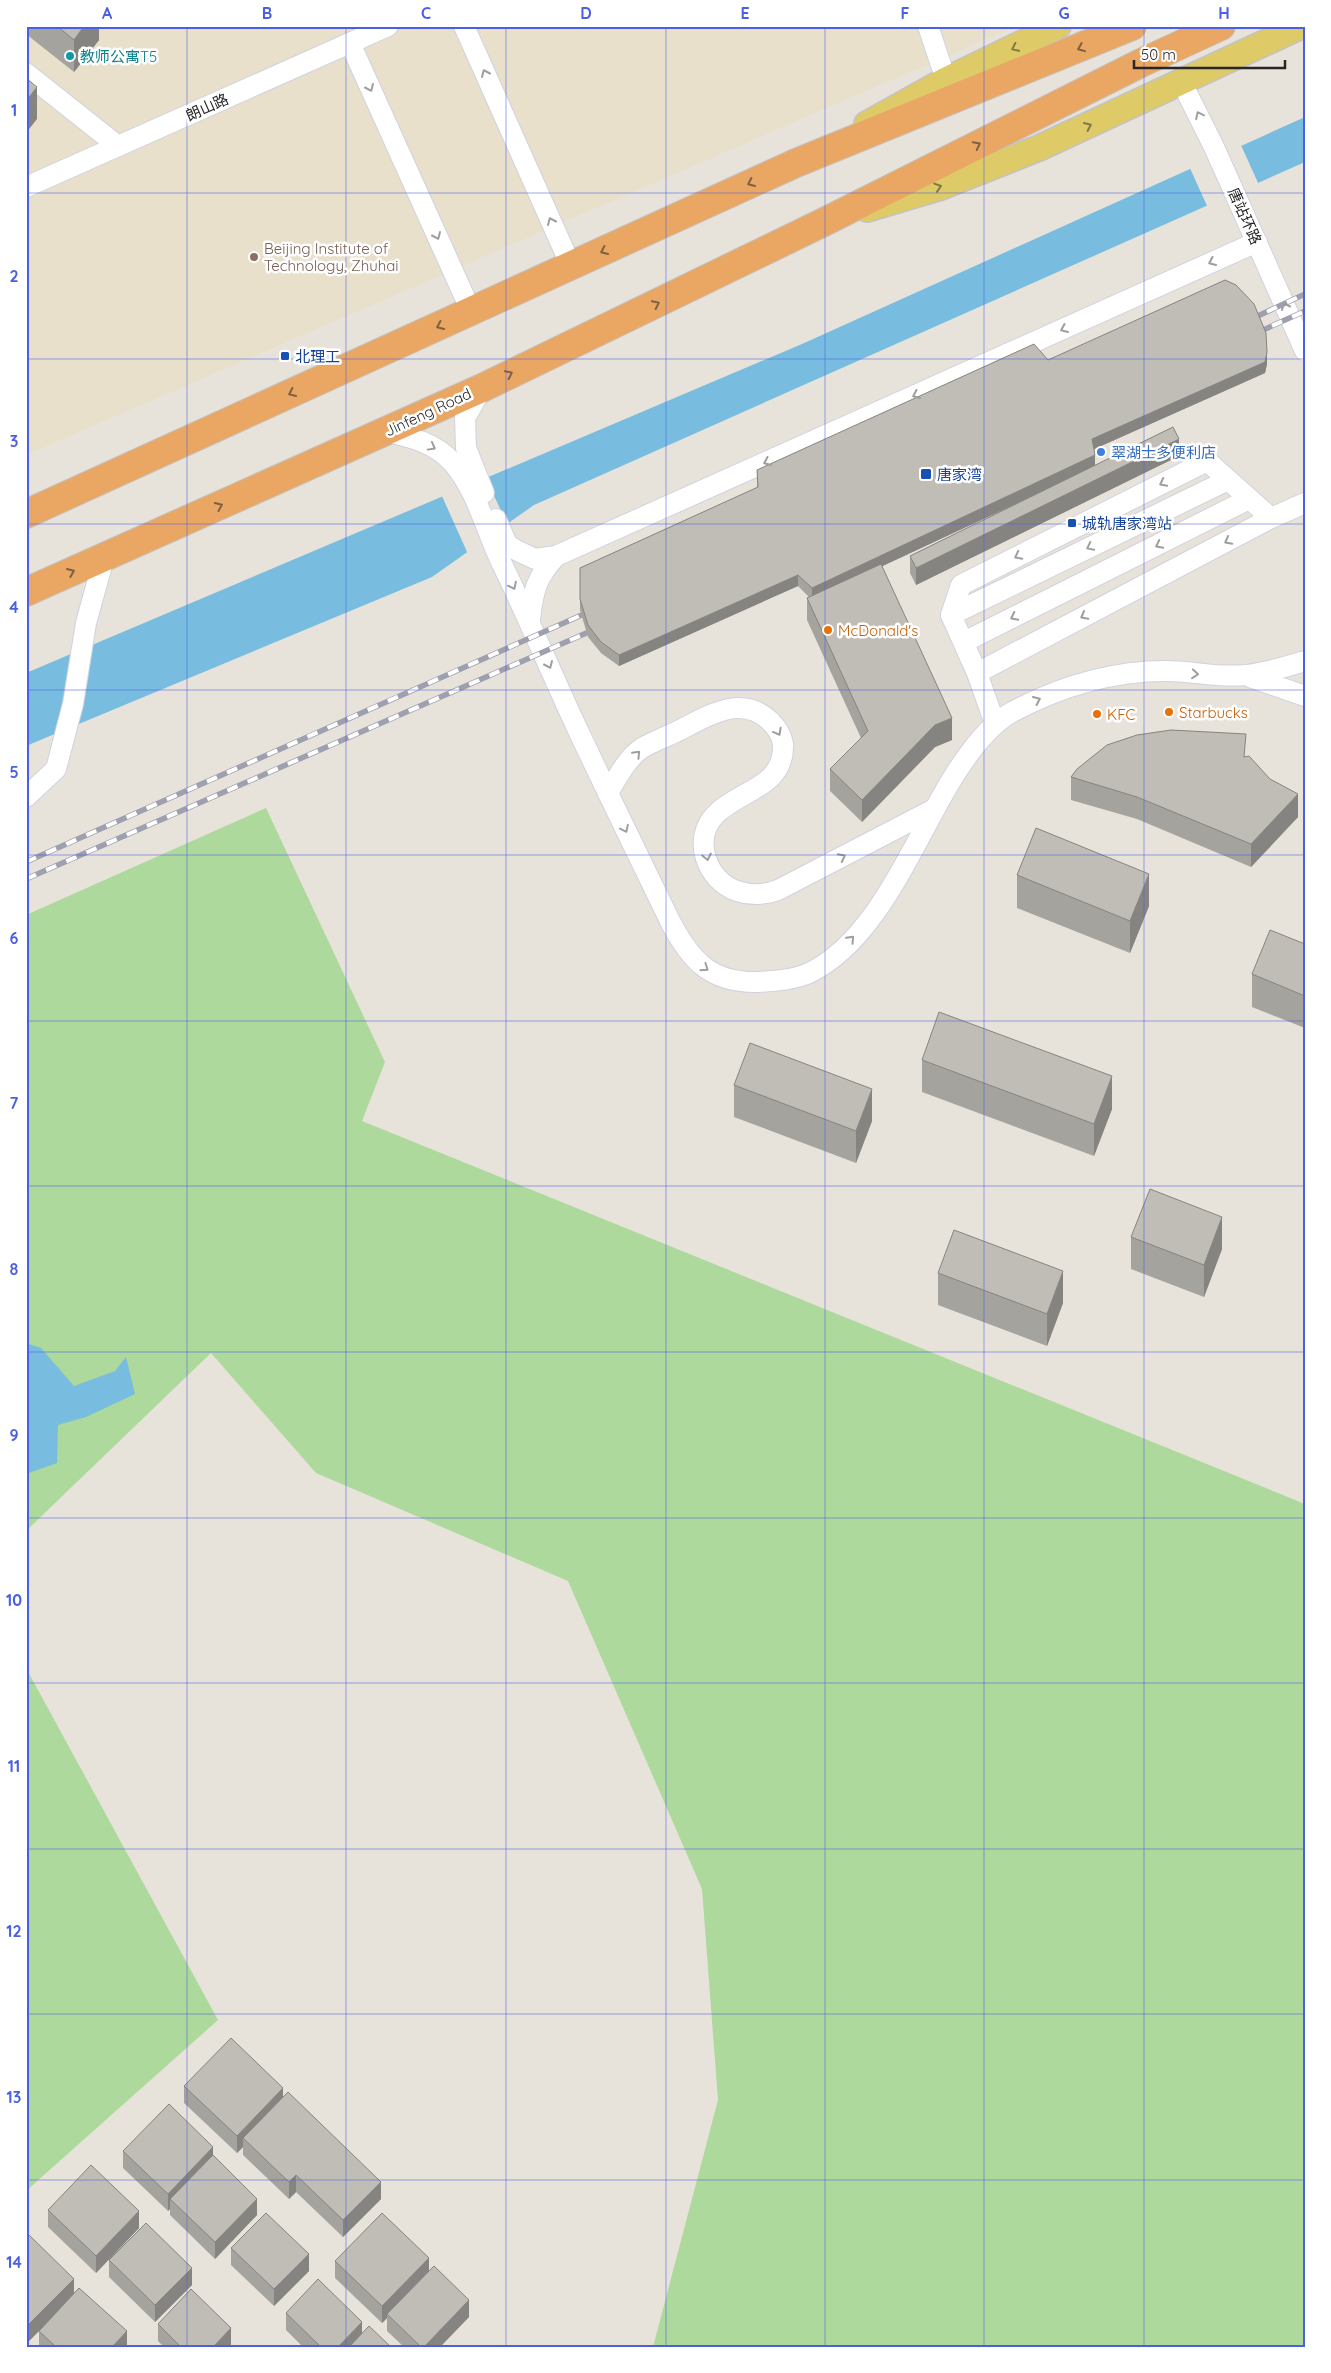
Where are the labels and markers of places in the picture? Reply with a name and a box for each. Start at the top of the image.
place label: 教师公寓T5 [80,47,157,66]
marker: 教师公寓T5 [64,50,76,62]
place label: Beijing Institute of Technology, Zhuhai [264,239,399,275]
marker: Beijing Institute of Technology, Zhuhai [248,251,260,263]
place label: 北理工 [295,347,340,366]
marker: 北理工 [279,350,291,362]
place label: 翠湖士多便利店 [1111,443,1216,462]
marker: 翠湖士多便利店 [1095,446,1107,458]
place label: 唐家湾 [937,465,982,484]
marker: 唐家湾 [919,467,933,481]
place label: 城轨唐家湾站 [1082,514,1172,533]
marker: 城轨唐家湾站 [1066,517,1078,529]
place label: McDonald's [838,621,918,640]
marker: McDonald's [822,624,834,636]
place label: Starbucks [1179,703,1248,722]
place label: KFC [1107,705,1135,724]
marker: Starbucks [1163,706,1175,718]
marker: KFC [1091,708,1103,720]

